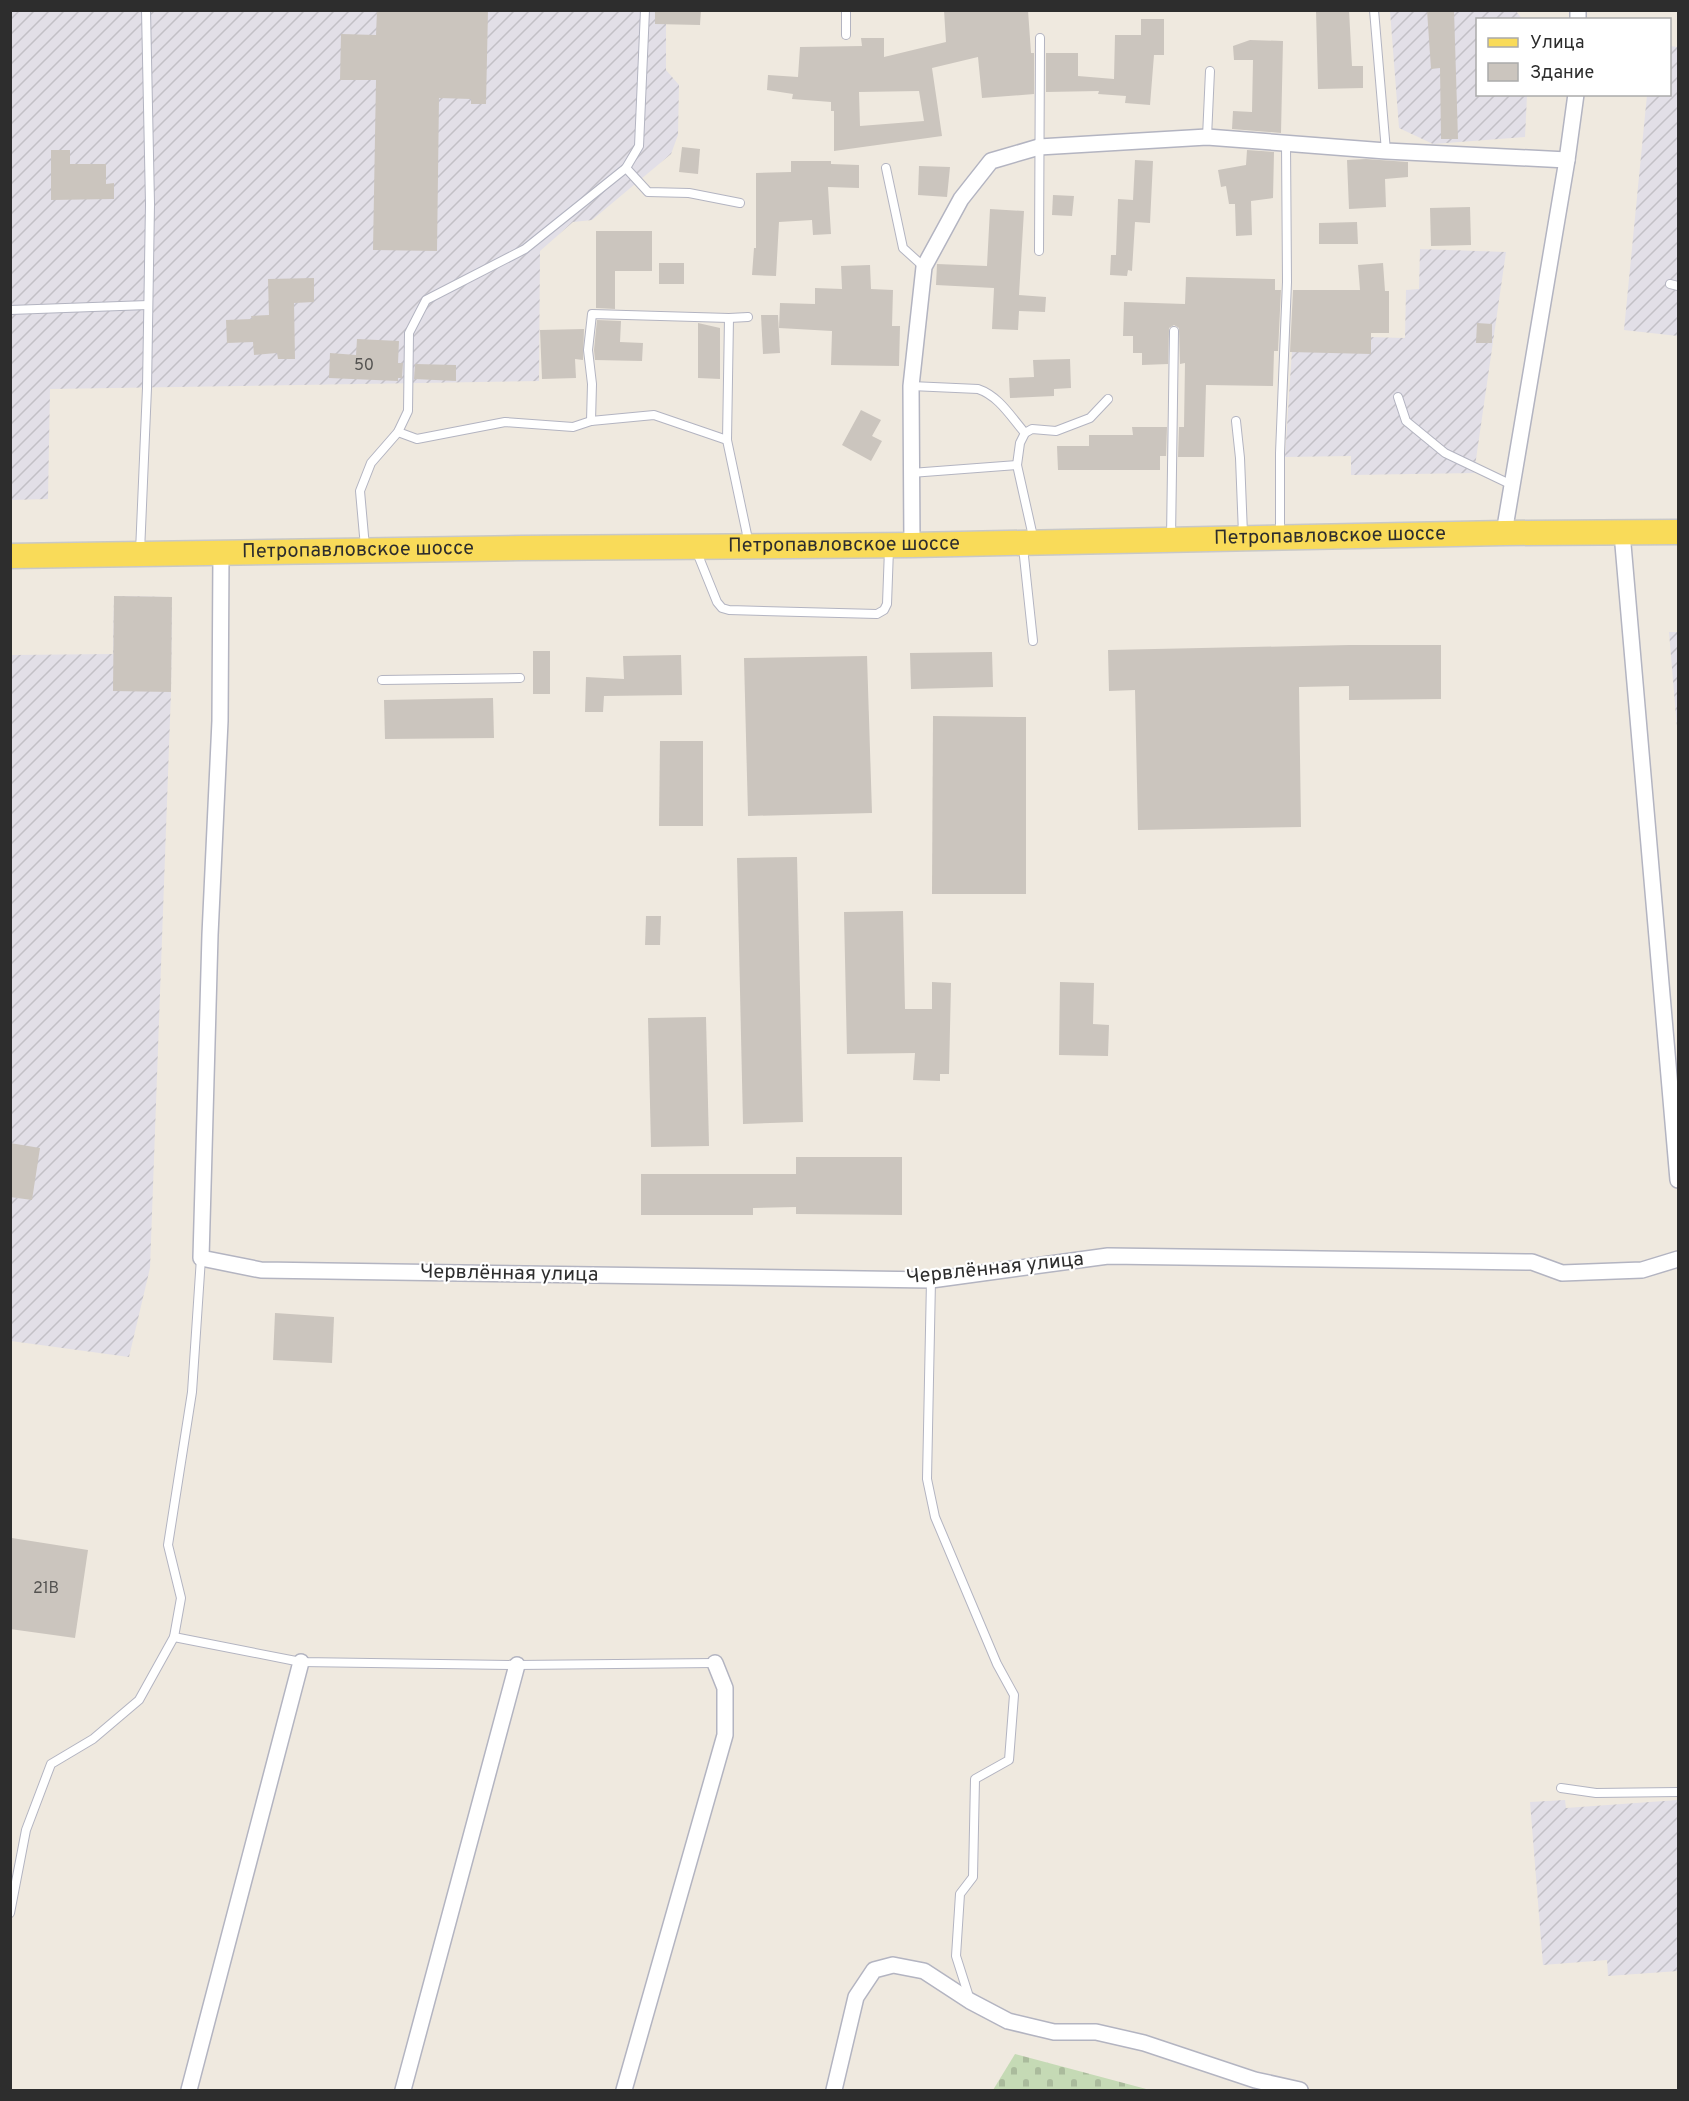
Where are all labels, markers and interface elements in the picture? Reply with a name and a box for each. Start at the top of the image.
legend [1476,18,1671,96]
text: Улица [1530,32,1584,55]
text: Здание [1530,62,1594,85]
house number: 50 [354,356,374,376]
street label: Петропавловское шоссе [1214,521,1446,552]
street label: Петропавловское шоссе [728,531,960,559]
street label: Петропавловское шоссе [242,536,474,565]
street label: Червлённая улица [905,1247,1085,1291]
street label: Червлённая улица [420,1259,598,1289]
house number: 21В [33,1579,59,1599]

